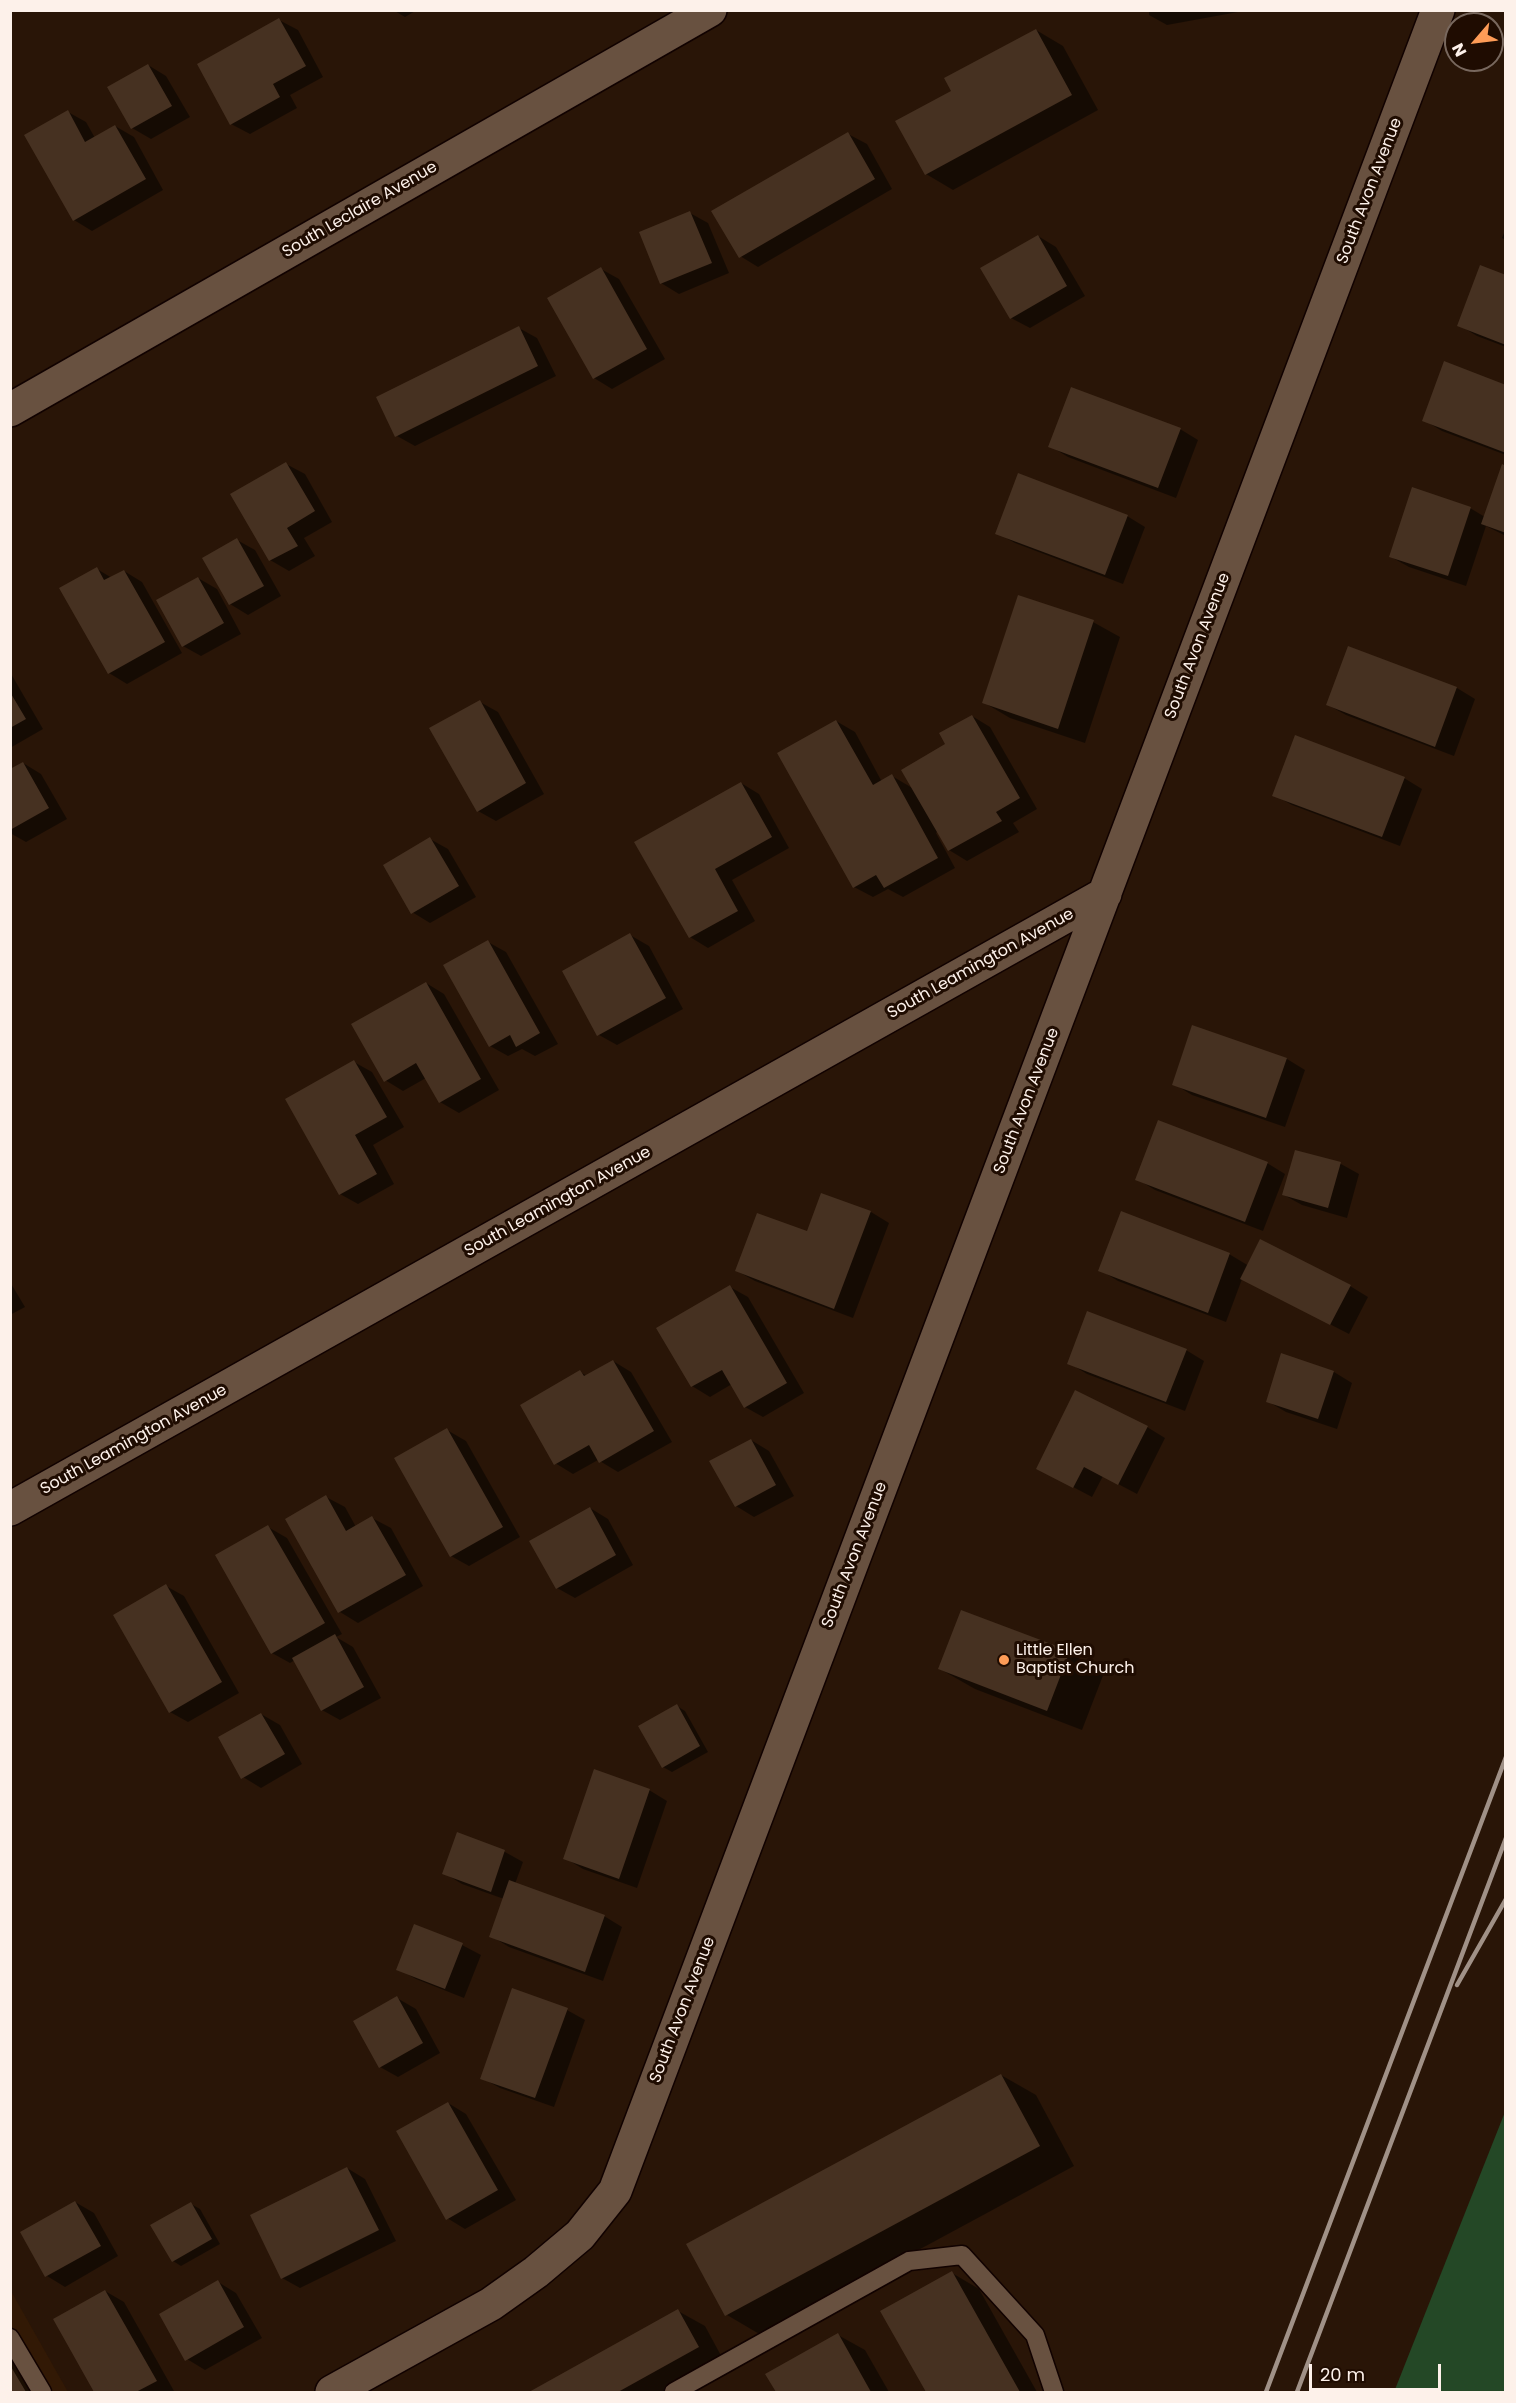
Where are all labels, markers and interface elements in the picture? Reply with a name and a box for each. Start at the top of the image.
north arrow [1444,12,1504,72]
text: N [1446,39,1472,60]
street label: South Avon Avenue [1333,115,1407,267]
street label: South Leclaire Avenue [279,158,441,262]
street label: South Avon Avenue [1161,570,1235,722]
street label: South Leamington Avenue [885,905,1077,1023]
street label: South Avon Avenue [990,1025,1064,1177]
street label: South Leamington Avenue [462,1143,654,1261]
street label: South Leamington Avenue [38,1381,230,1499]
street label: South Avon Avenue [818,1479,892,1631]
place label: Little Ellen Baptist Church [1016,1641,1134,1679]
marker: Little Ellen Baptist Church [997,1653,1011,1667]
street label: South Avon Avenue [646,1934,720,2086]
scale bar [1312,2352,1444,2390]
text: 20 m [1320,2362,1365,2387]

